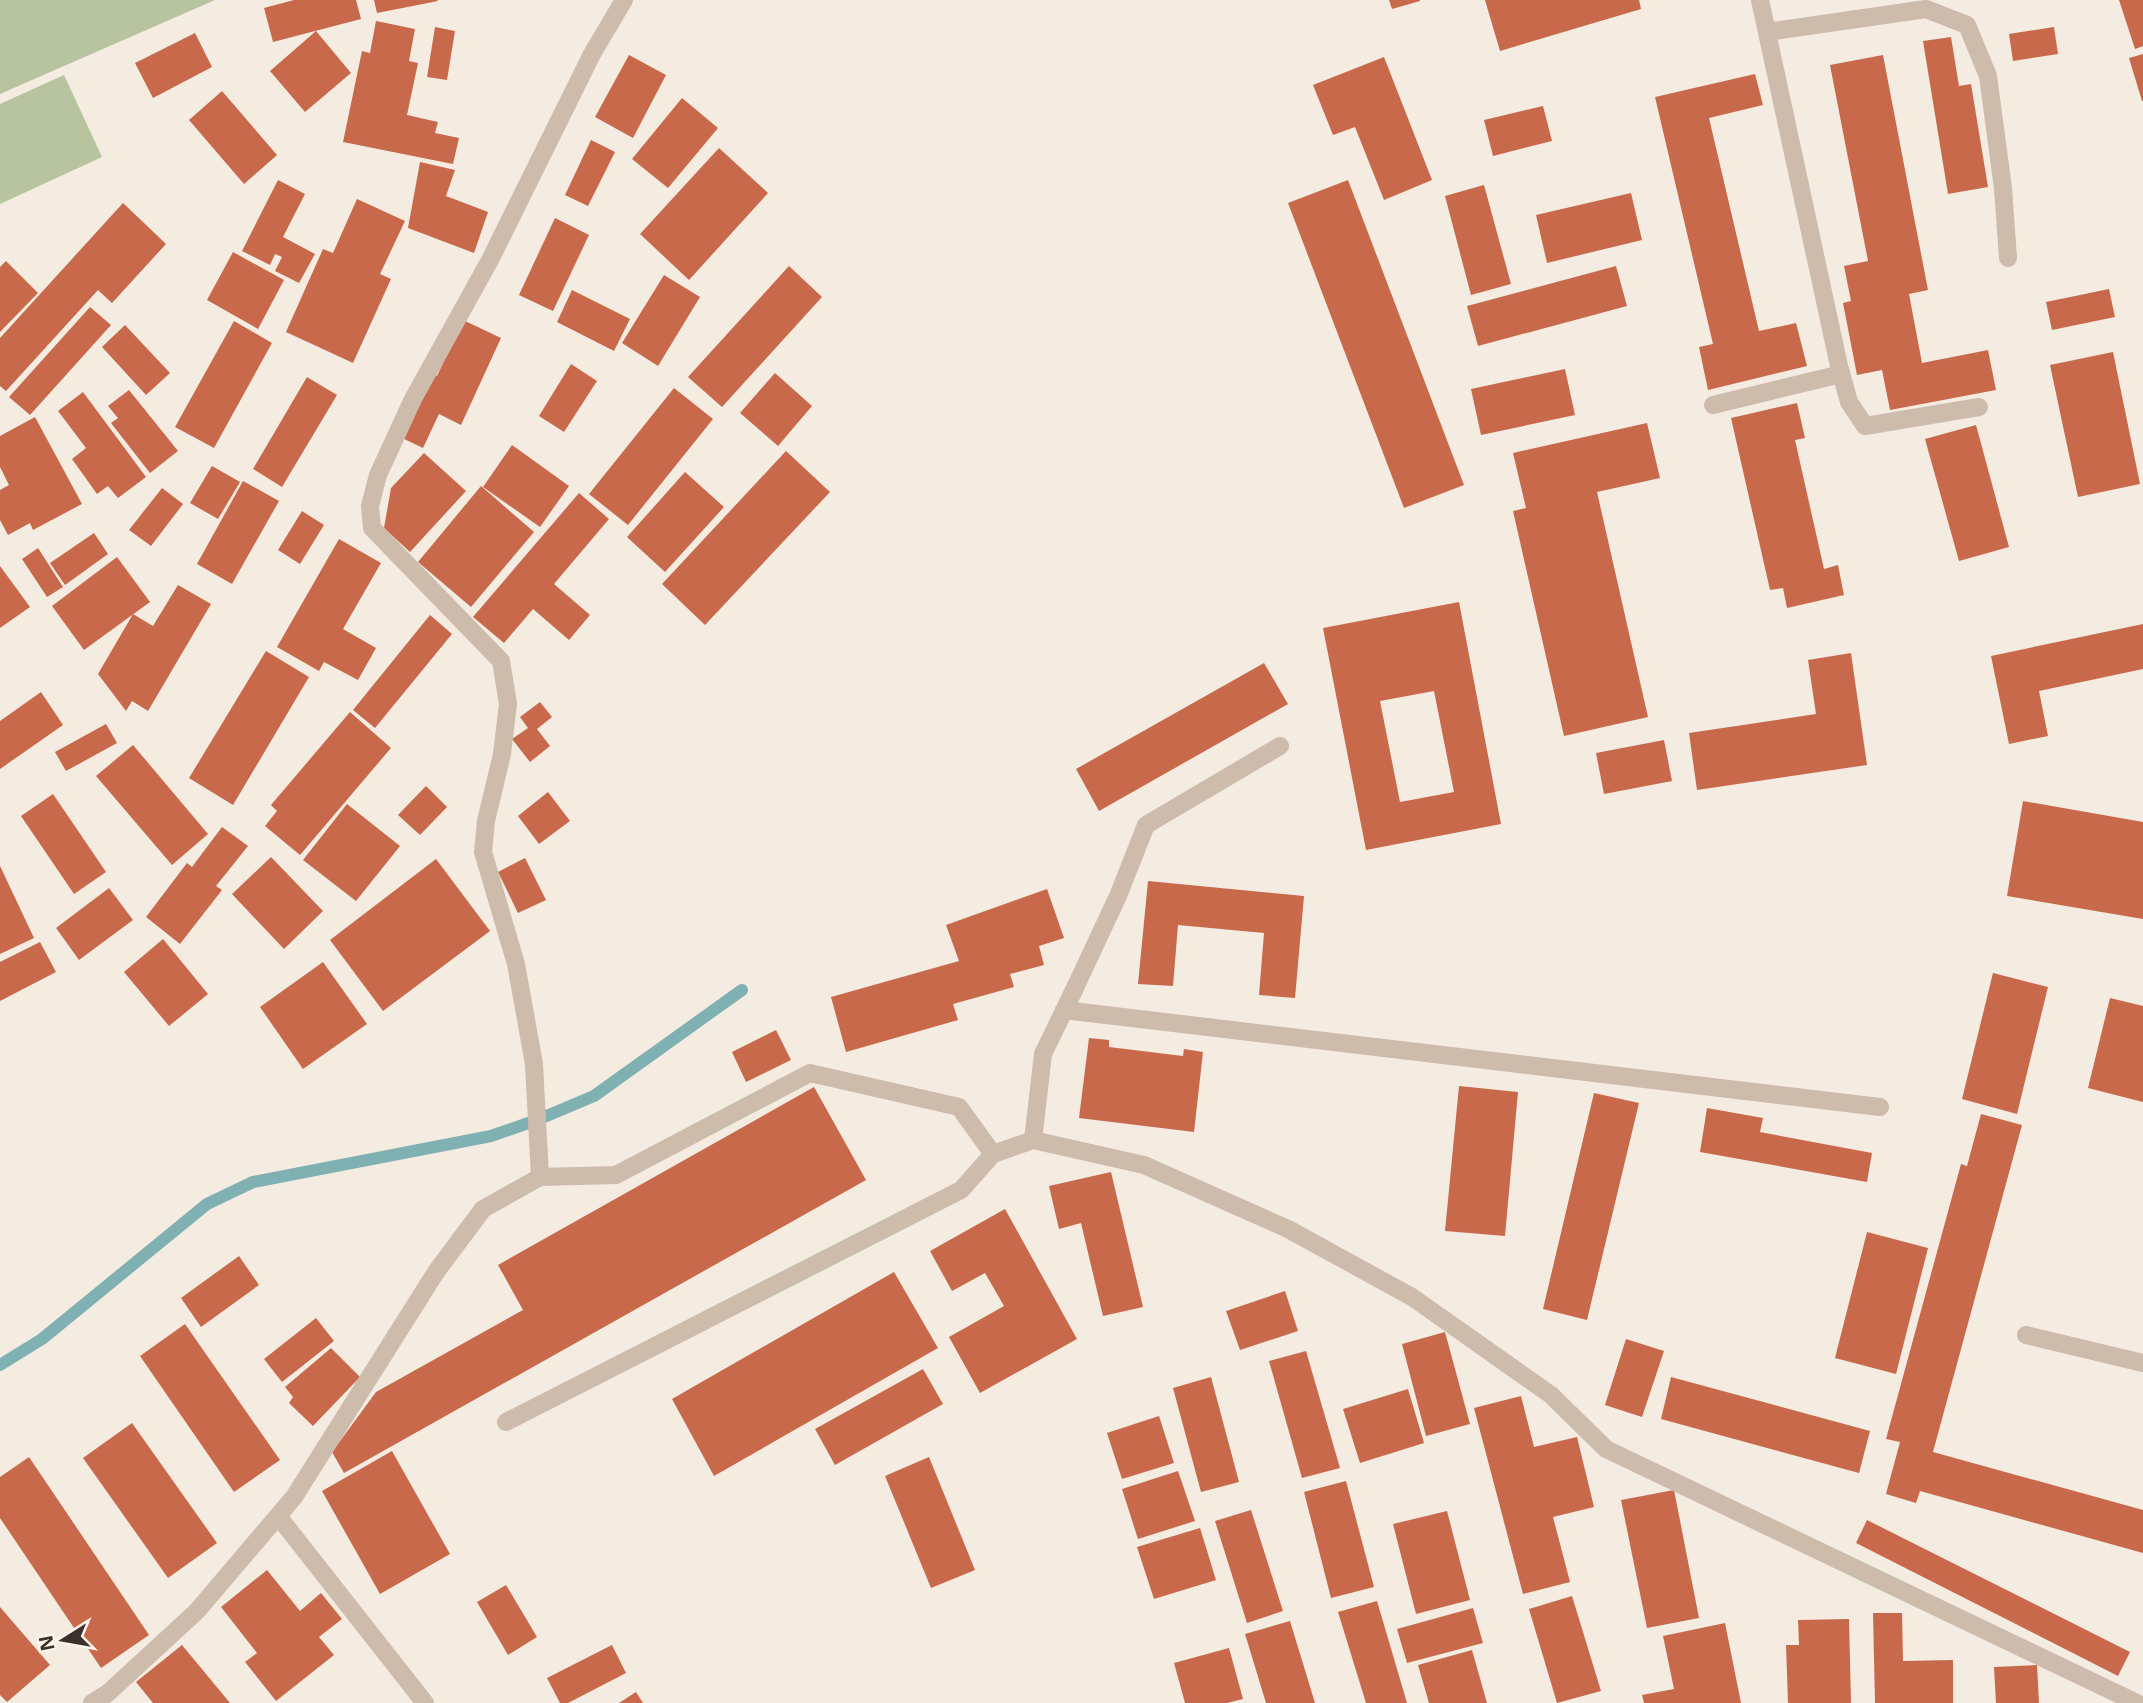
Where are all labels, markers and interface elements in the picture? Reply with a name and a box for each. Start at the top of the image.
north arrow [28,1605,98,1675]
text: N [32,1633,61,1653]

